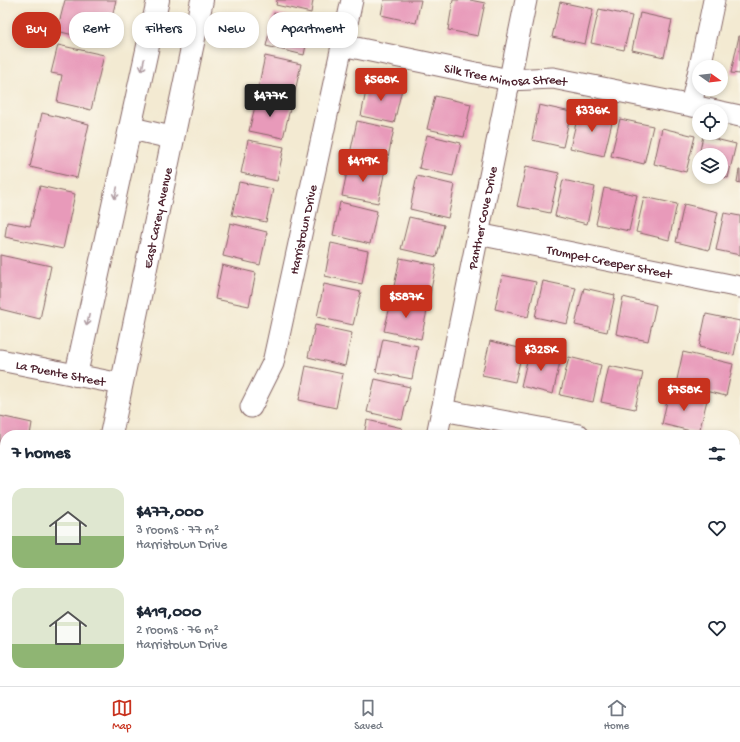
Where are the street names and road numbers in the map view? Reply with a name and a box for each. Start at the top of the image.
street label: Silk Tree Mimosa Street [443,62,570,91]
street label: Panther Cove Drive [466,165,502,272]
street label: East Carey Avenue [141,166,177,270]
street label: Harristown Drive [288,183,322,276]
street label: Trumpet Creeper Street [544,243,674,283]
street label: La Puente Street [14,358,108,391]

